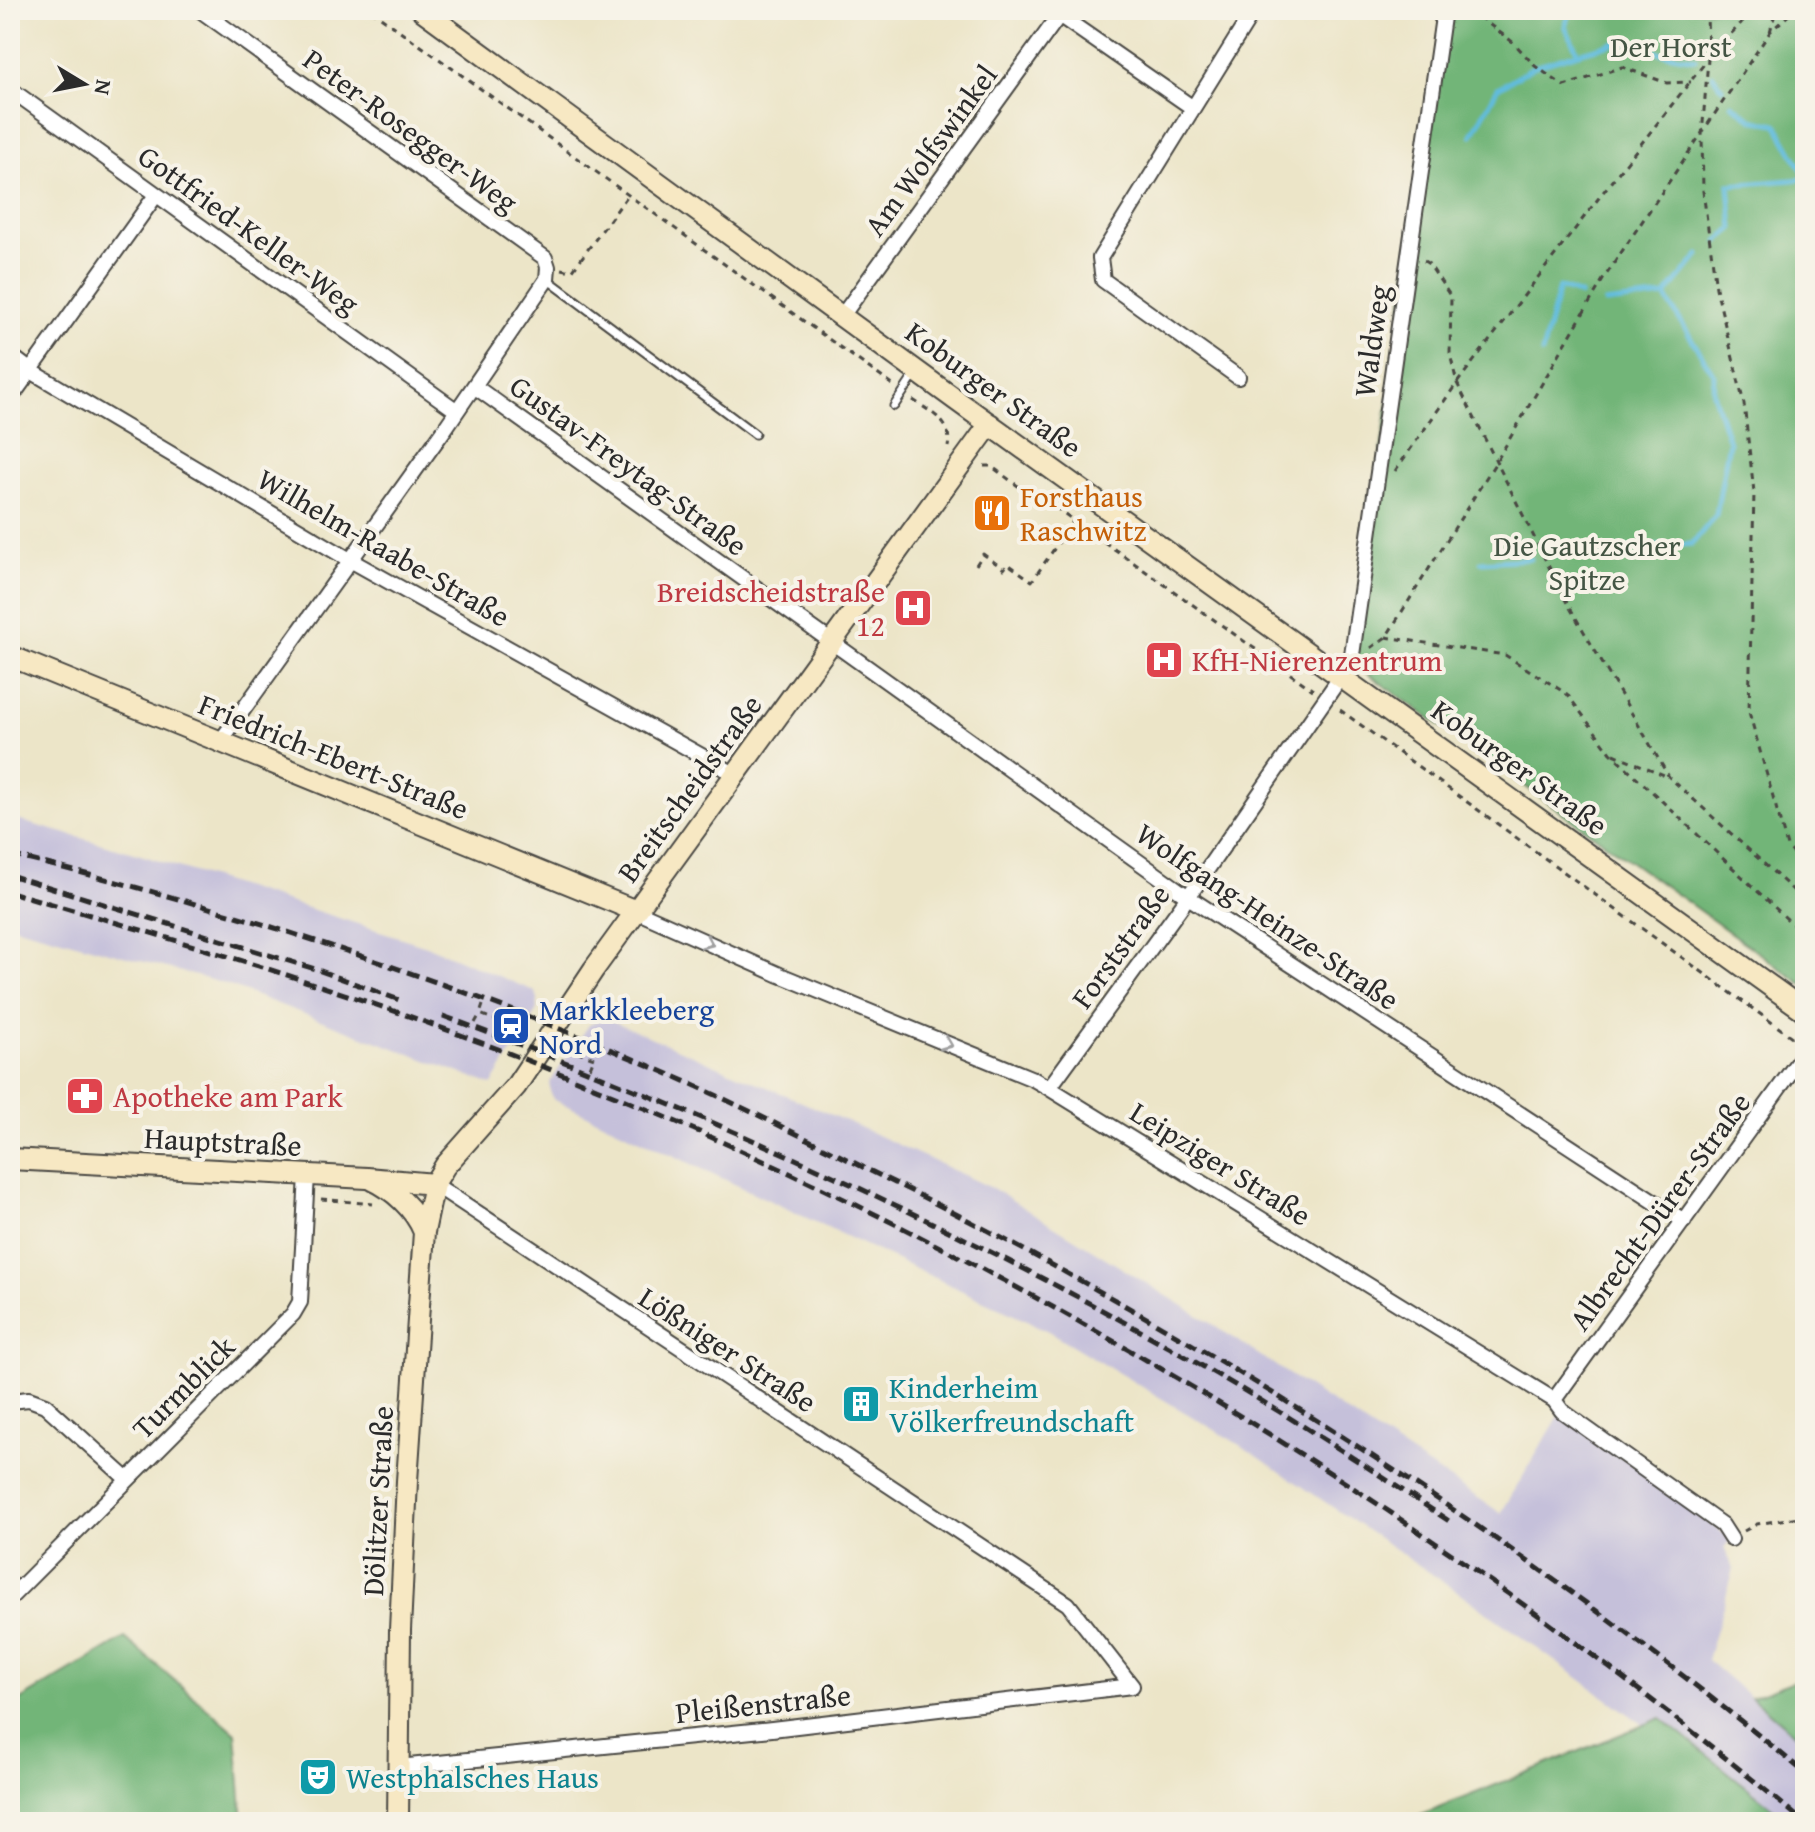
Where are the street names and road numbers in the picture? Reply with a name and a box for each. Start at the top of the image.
street label: Peter-Rosegger-Weg [295,37,528,223]
street label: Am Wolfswinkel [853,55,1007,245]
street label: Gottfried-Keller-Weg [129,134,369,324]
street label: Waldweg [1341,282,1401,400]
street label: Koburger Straße [897,310,1091,468]
street label: Gustav-Freytag-Straße [501,364,757,566]
street label: Wilhelm-Raabe-Straße [250,457,518,637]
street label: Friedrich-Ebert-Straße [192,682,476,830]
street label: Breitscheidstraße [606,685,772,891]
street label: Koburger Straße [1423,688,1617,846]
street label: Wolfgang-Heinze-Straße [1128,811,1408,1021]
street label: Forststraße [1060,875,1180,1017]
street label: Albrecht-Dürer-Straße [1557,1083,1761,1339]
street label: Leipziger Straße [1122,1090,1320,1236]
street label: Hauptstraße [143,1115,303,1167]
street label: Lößniger Straße [631,1275,825,1423]
street label: Turmblick [121,1325,245,1449]
street label: Dölitzer Straße [350,1405,404,1597]
street label: Pleißenstraße [673,1672,853,1734]

